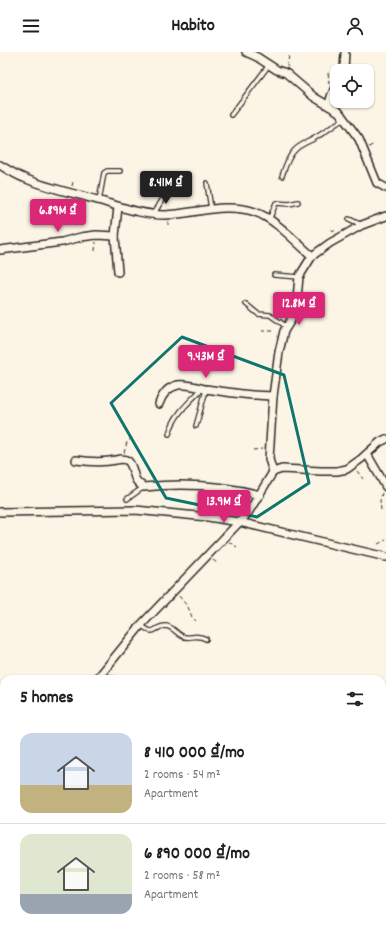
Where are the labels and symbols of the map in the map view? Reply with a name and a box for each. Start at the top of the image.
pin: 8.41M ₫ [129,171,203,205]
pin: 6.89M ₫ [21,199,95,233]
pin: 12.8M ₫ [262,292,336,326]
pin: 9.43M ₫ [169,345,243,379]
pin: 13.9M ₫ [187,490,261,524]

